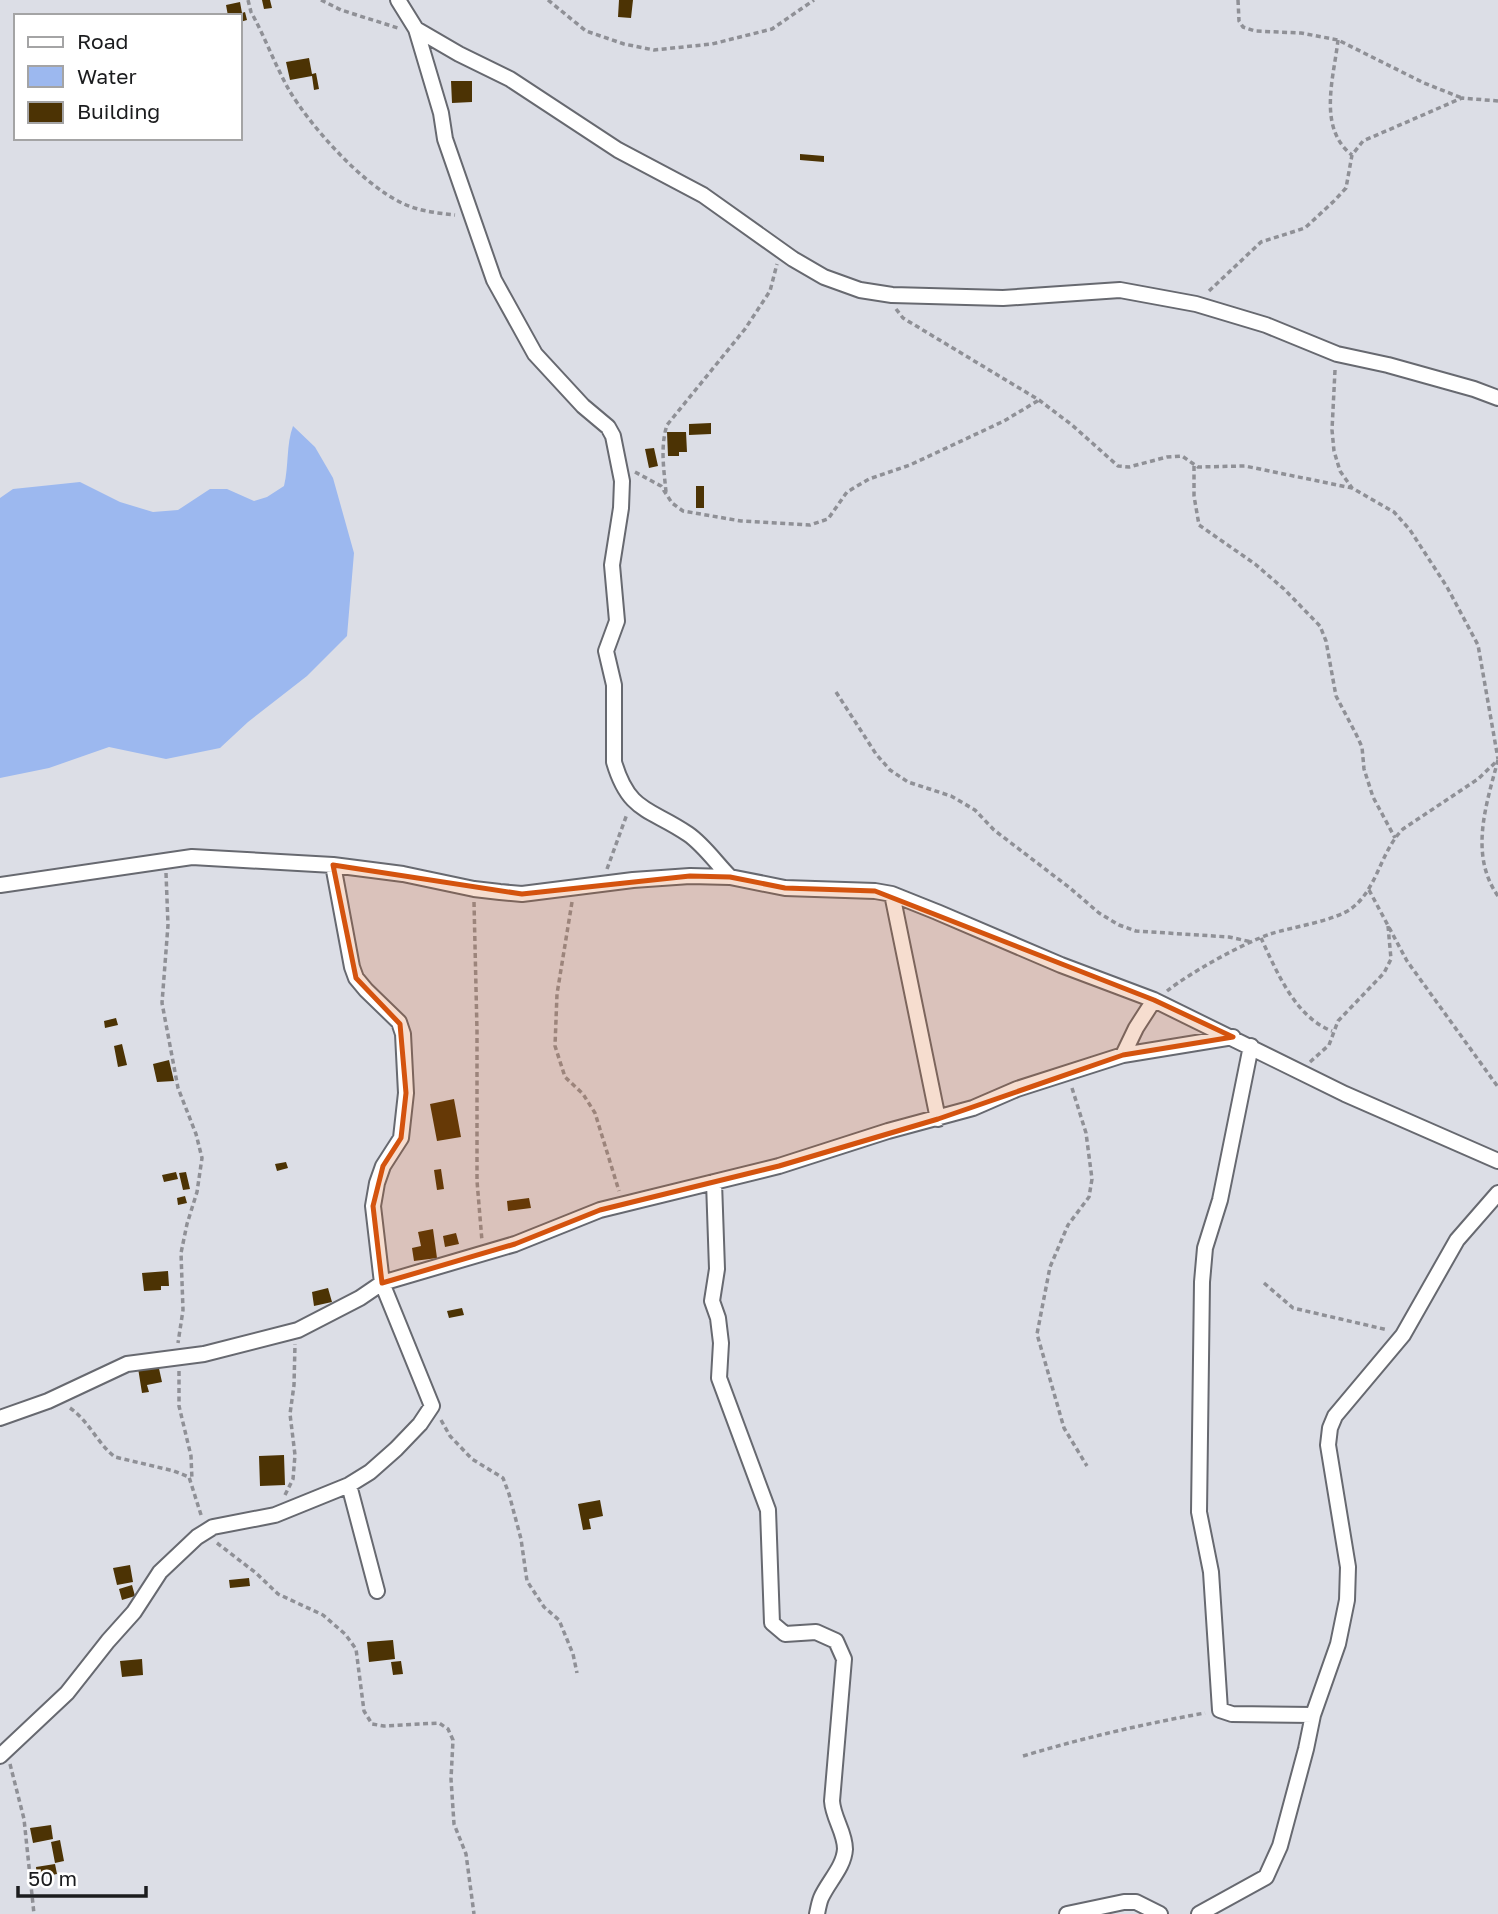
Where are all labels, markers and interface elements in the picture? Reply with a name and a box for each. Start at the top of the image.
legend [14,14,242,140]
text: Road [77,28,128,54]
text: Water [77,63,137,89]
text: Building [77,98,160,124]
scale bar [18,1854,145,1898]
text: 50 m [28,1865,77,1891]

